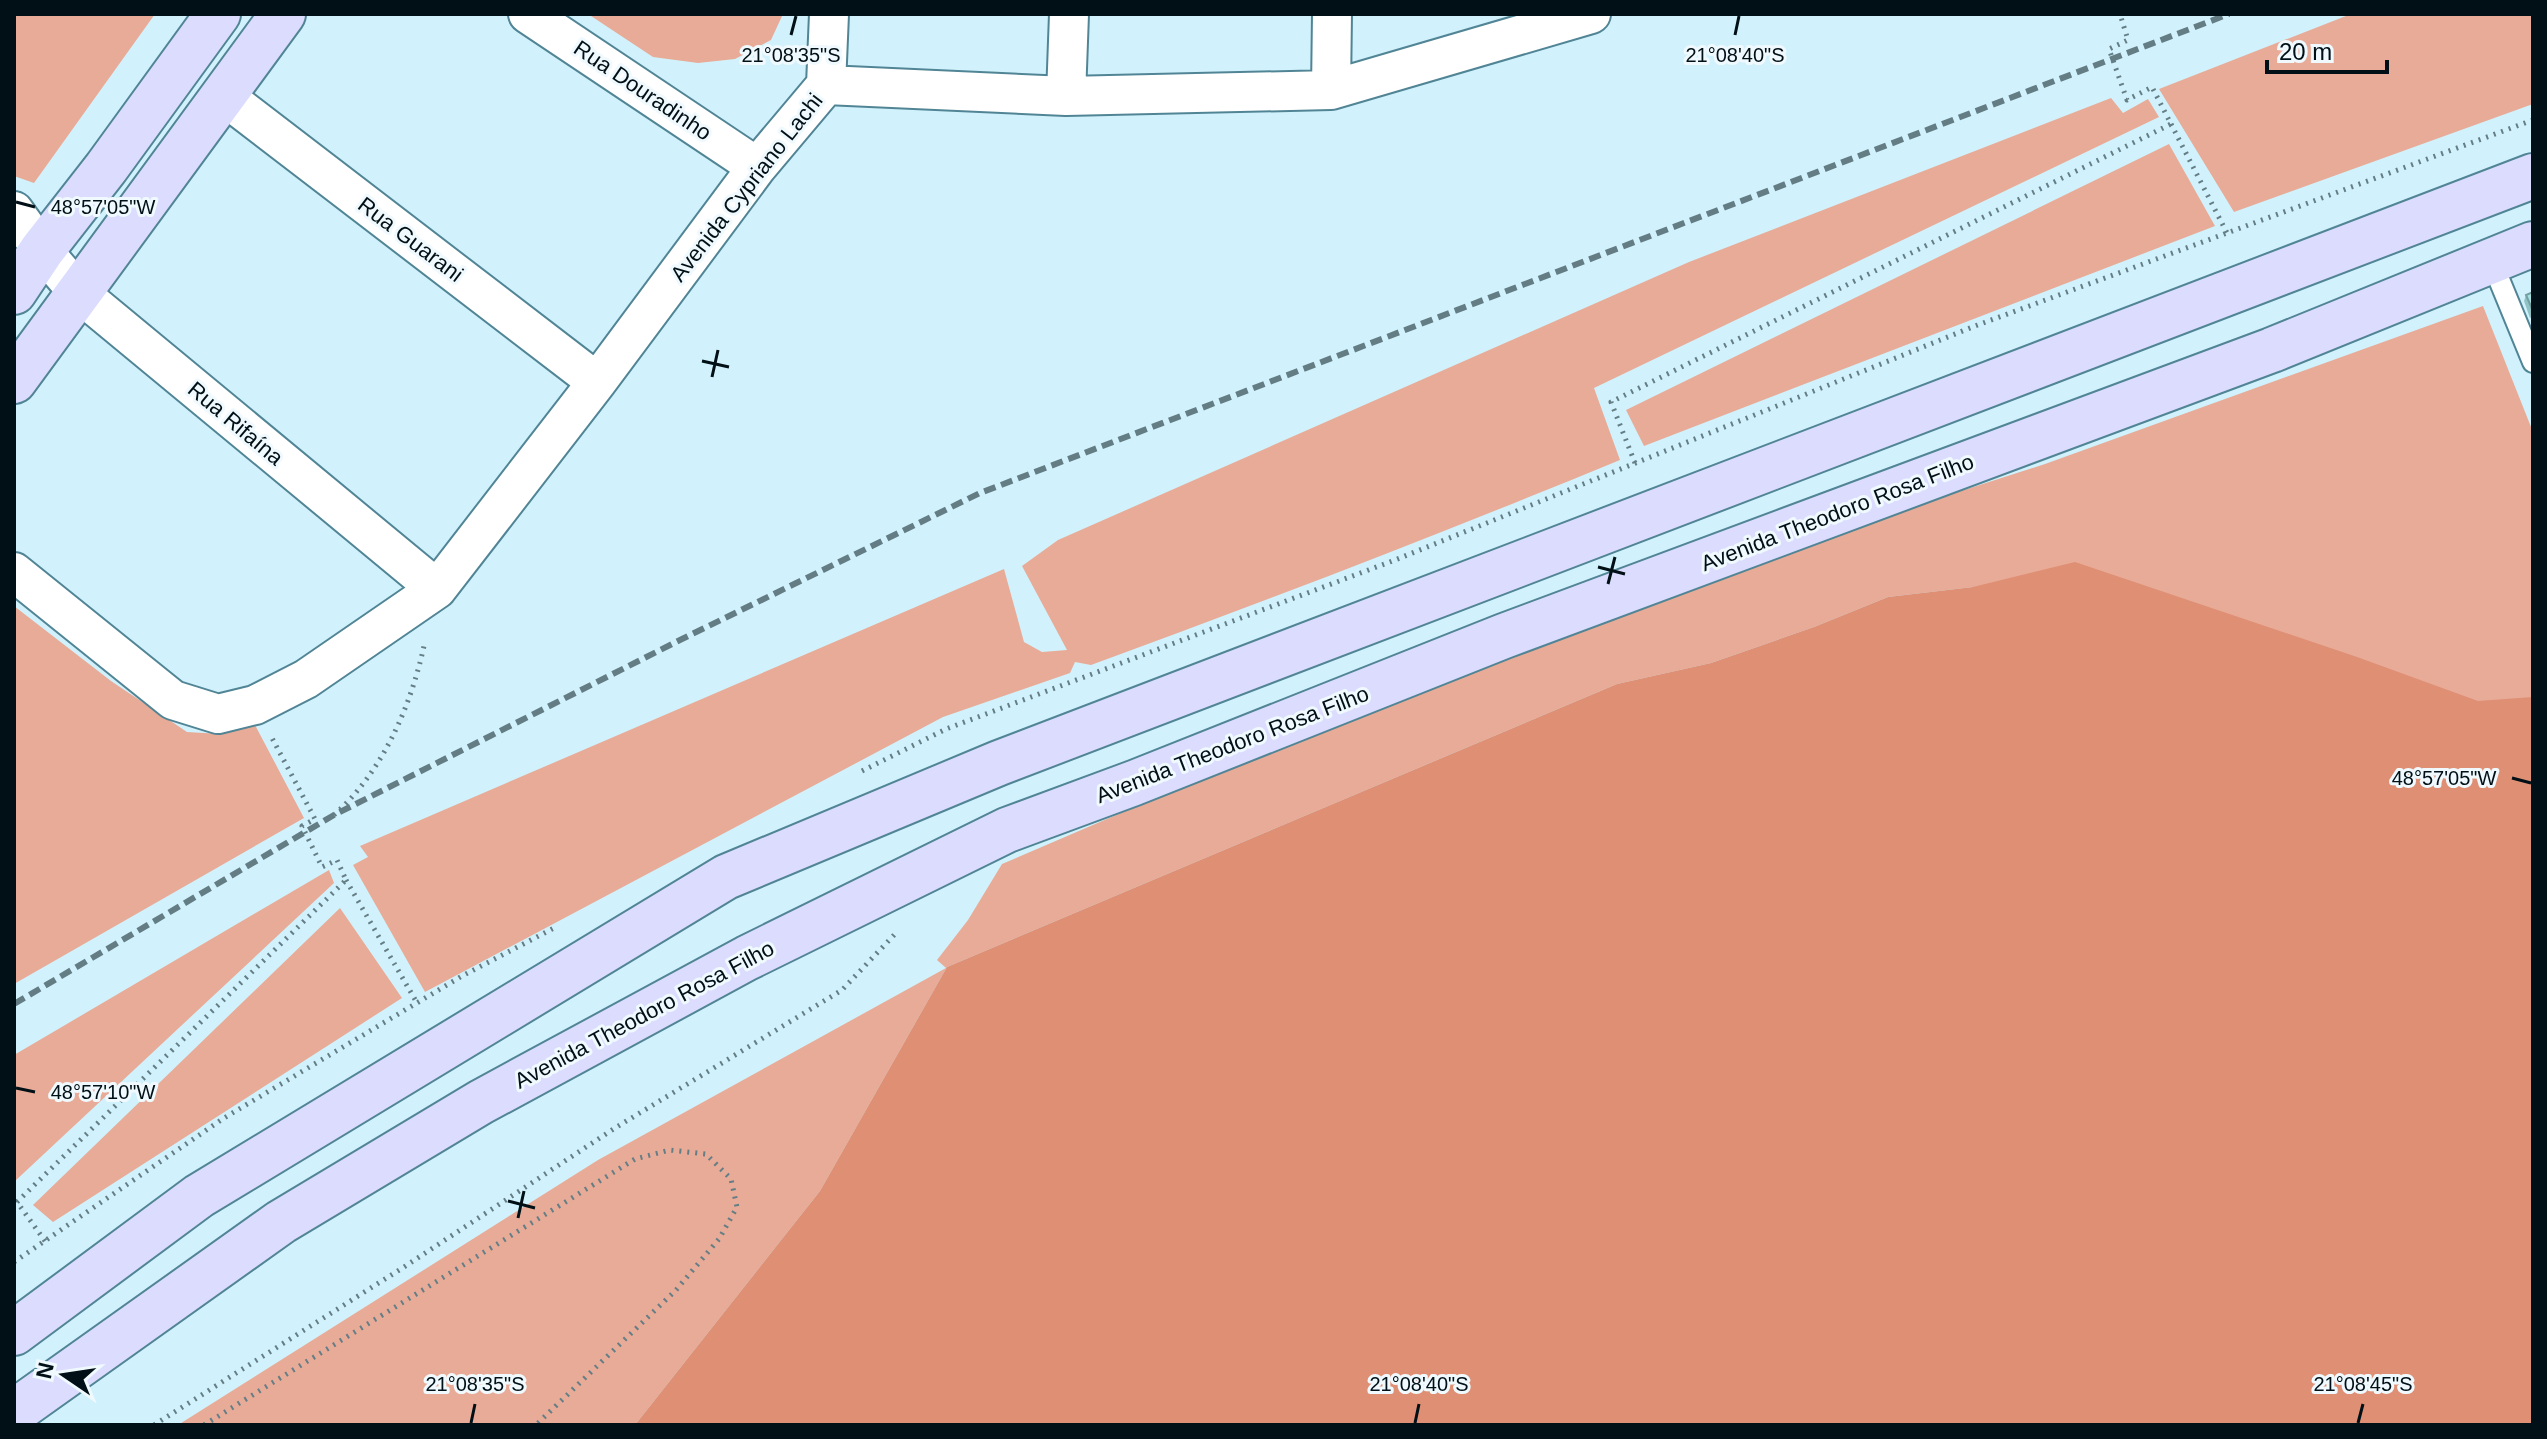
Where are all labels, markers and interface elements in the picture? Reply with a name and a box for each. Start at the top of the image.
scale bar [2267,24,2387,74]
street label: Rua Douradinho [569,35,716,146]
text: 20 m [2279,38,2332,65]
text: 21°08'35"S [742,44,841,66]
text: 21°08'40"S [1686,44,1785,66]
street label: Avenida Cypriano Lachi [665,88,828,286]
street label: Rua Guarani [353,192,468,287]
text: 48°57'05"W [51,196,155,218]
street label: Rua Rifaína [183,376,289,471]
street label: Avenida Theodoro Rosa Filho [1697,449,1977,576]
street label: Avenida Theodoro Rosa Filho [1092,681,1372,808]
text: 48°57'05"W [2392,767,2496,789]
street label: Avenida Theodoro Rosa Filho [510,935,778,1094]
text: 48°57'10"W [51,1081,155,1103]
north arrow [24,1335,104,1415]
text: N [31,1360,59,1381]
text: 21°08'35"S [426,1373,525,1395]
text: 21°08'40"S [1370,1373,1469,1395]
text: 21°08'45"S [2314,1373,2413,1395]

